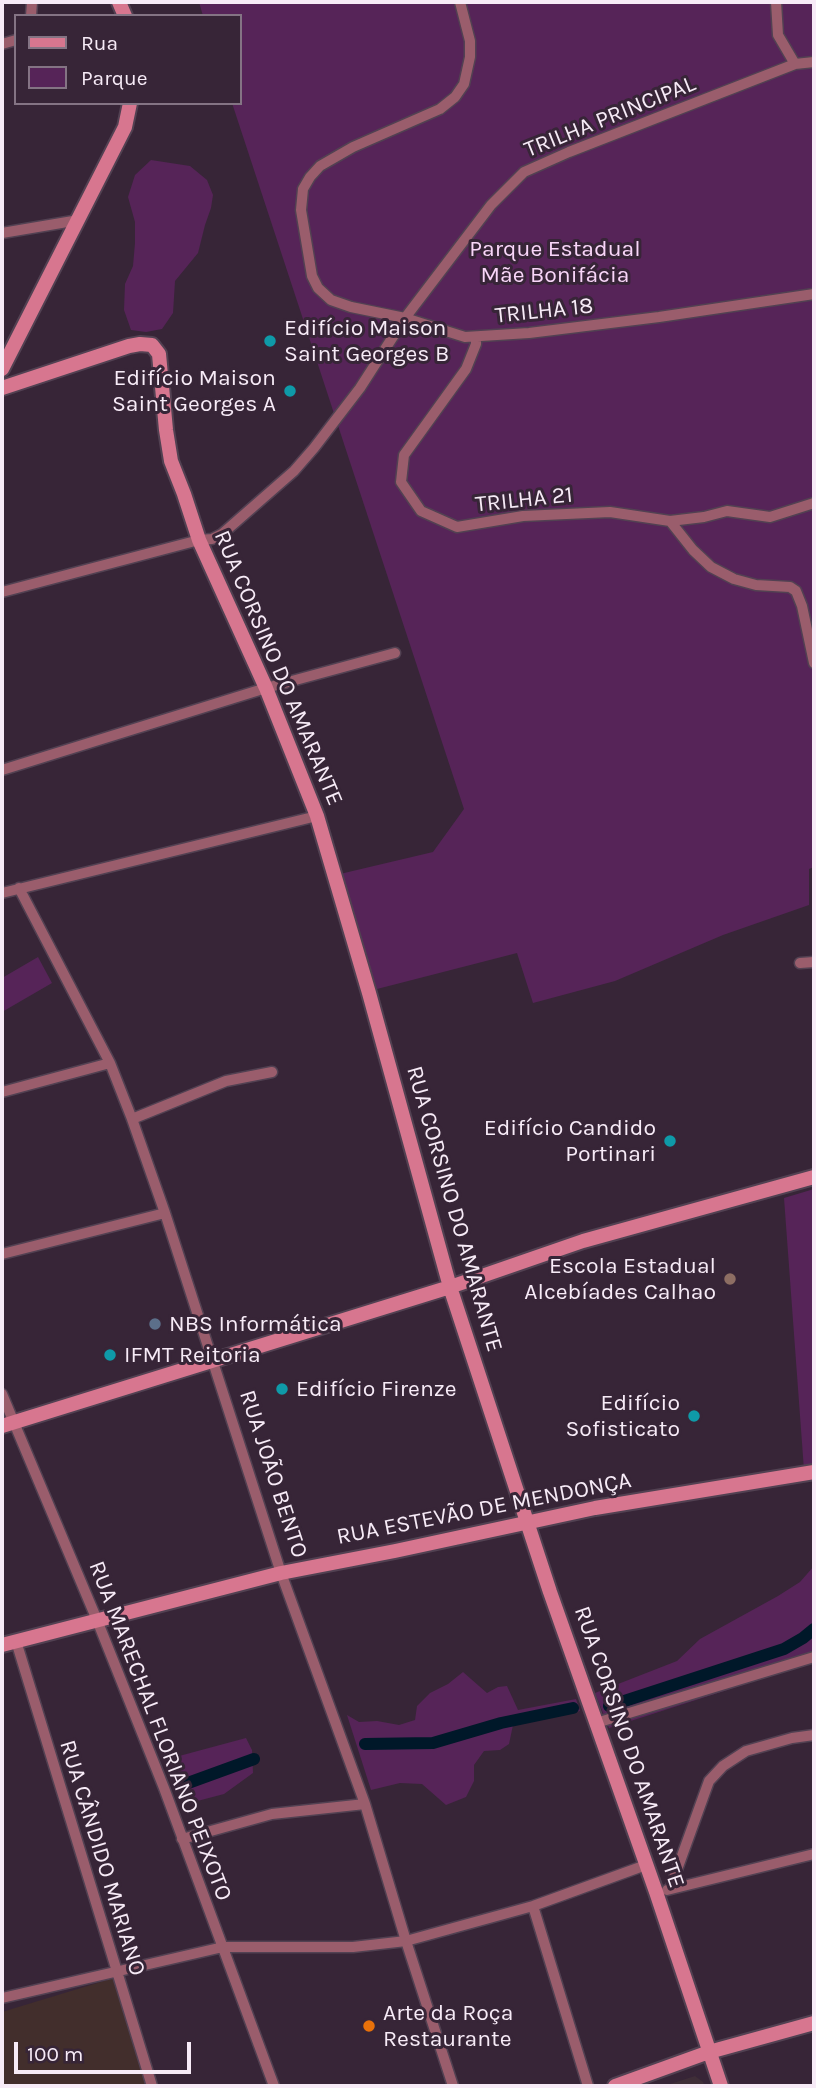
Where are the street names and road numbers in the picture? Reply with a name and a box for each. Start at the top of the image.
street label: TRILHA PRINCIPAL [520,70,700,164]
street label: TRILHA 18 [494,292,594,330]
street label: TRILHA 21 [474,481,574,519]
street label: RUA CORSINO DO AMARANTE [207,526,349,810]
street label: RUA CORSINO DO AMARANTE [400,1063,508,1355]
street label: RUA JOÃO BENTO [233,1387,313,1561]
street label: RUA ESTEVÃO DE MENDONÇA [334,1467,634,1551]
street label: RUA MARECHAL FLORIANO PEIXOTO [82,1557,238,1905]
street label: RUA CORSINO DO AMARANTE [568,1603,690,1891]
street label: RUA CÂNDIDO MARIANO [53,1737,151,1979]

